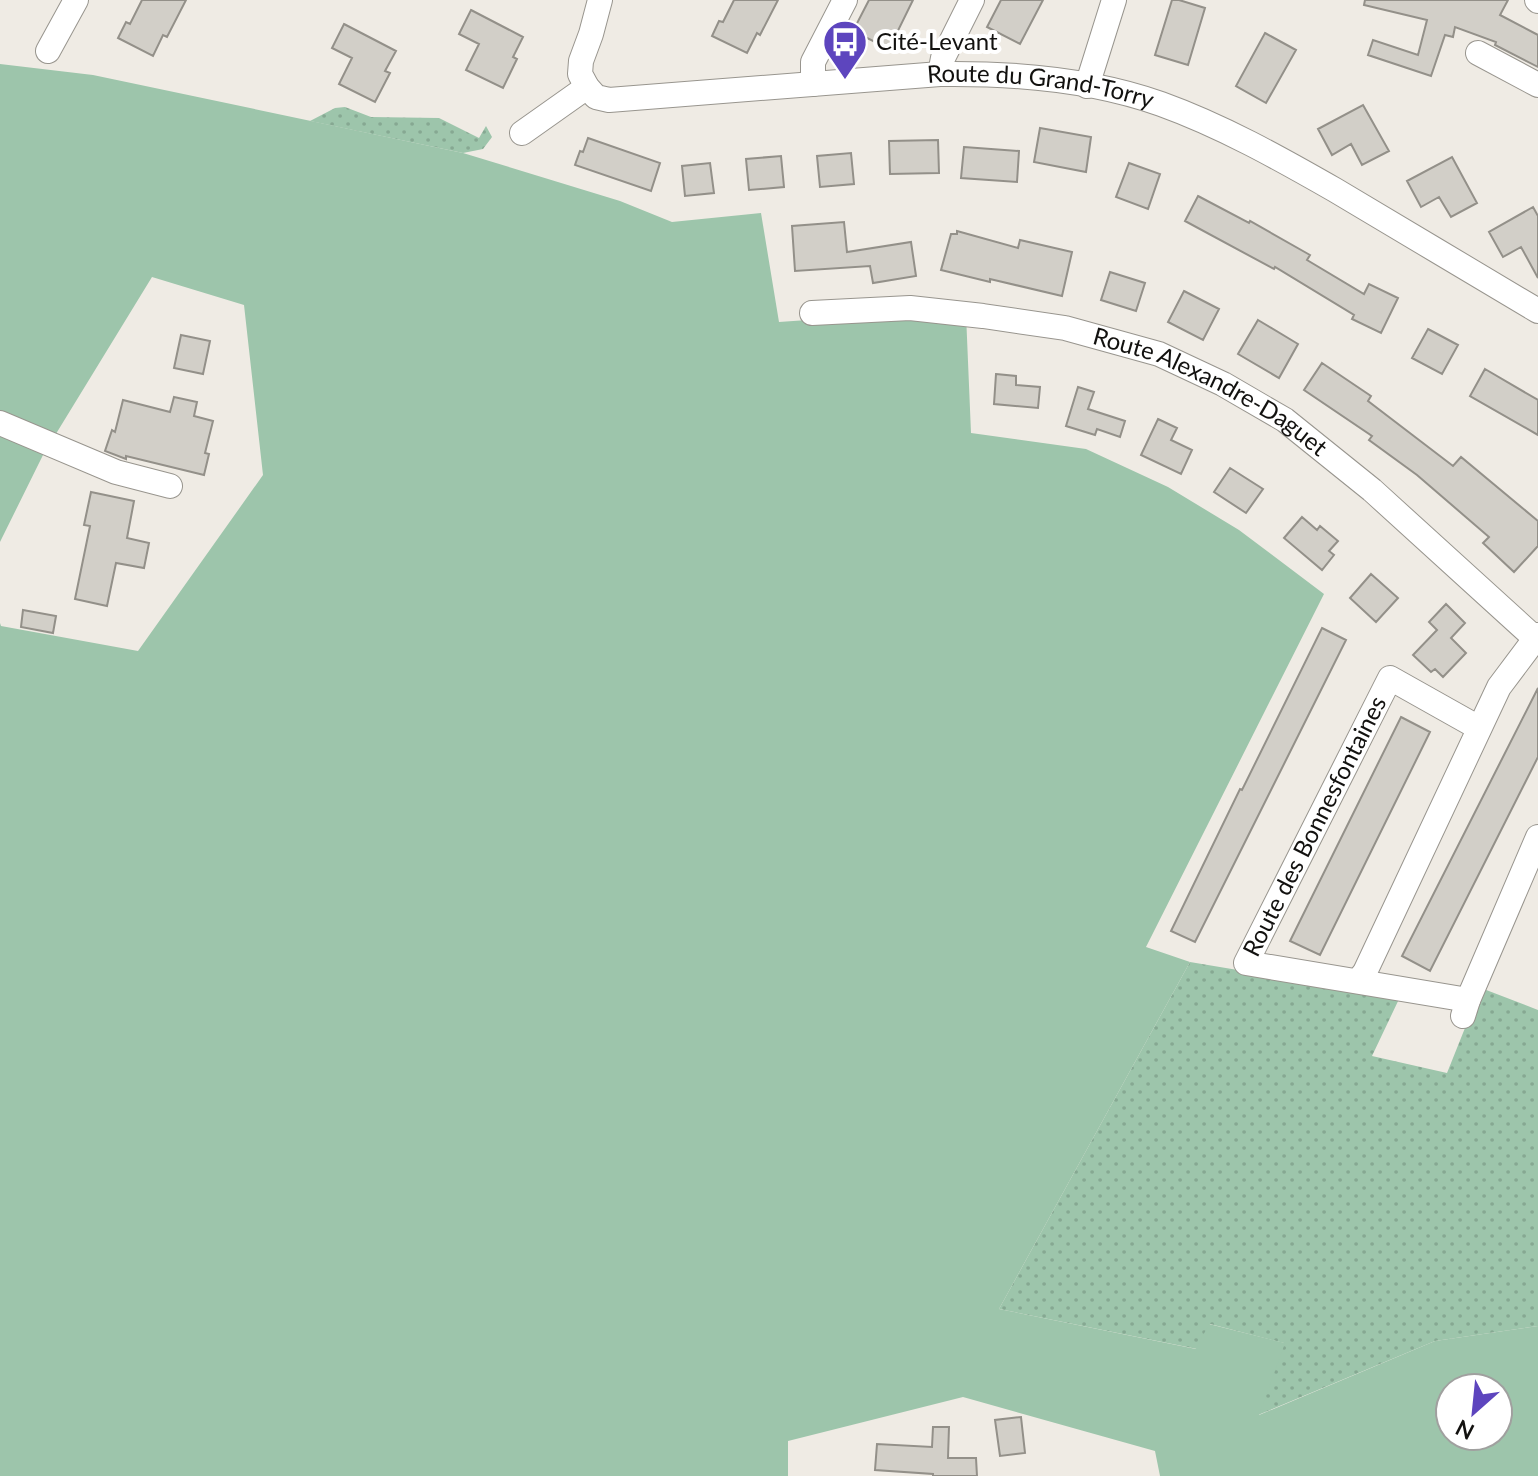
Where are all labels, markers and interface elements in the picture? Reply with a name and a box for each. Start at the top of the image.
bus stop icon: Cité-Levant [821,18,869,81]
place label: Cité-Levant [876,26,998,55]
street label: Route du Grand-Torry [926,58,1158,114]
street label: Route Alexandre-Daguet [1090,320,1334,461]
street label: Route des Bonnesfontaines [1236,691,1391,961]
north arrow [1434,1372,1514,1452]
text: N [1451,1414,1478,1446]

